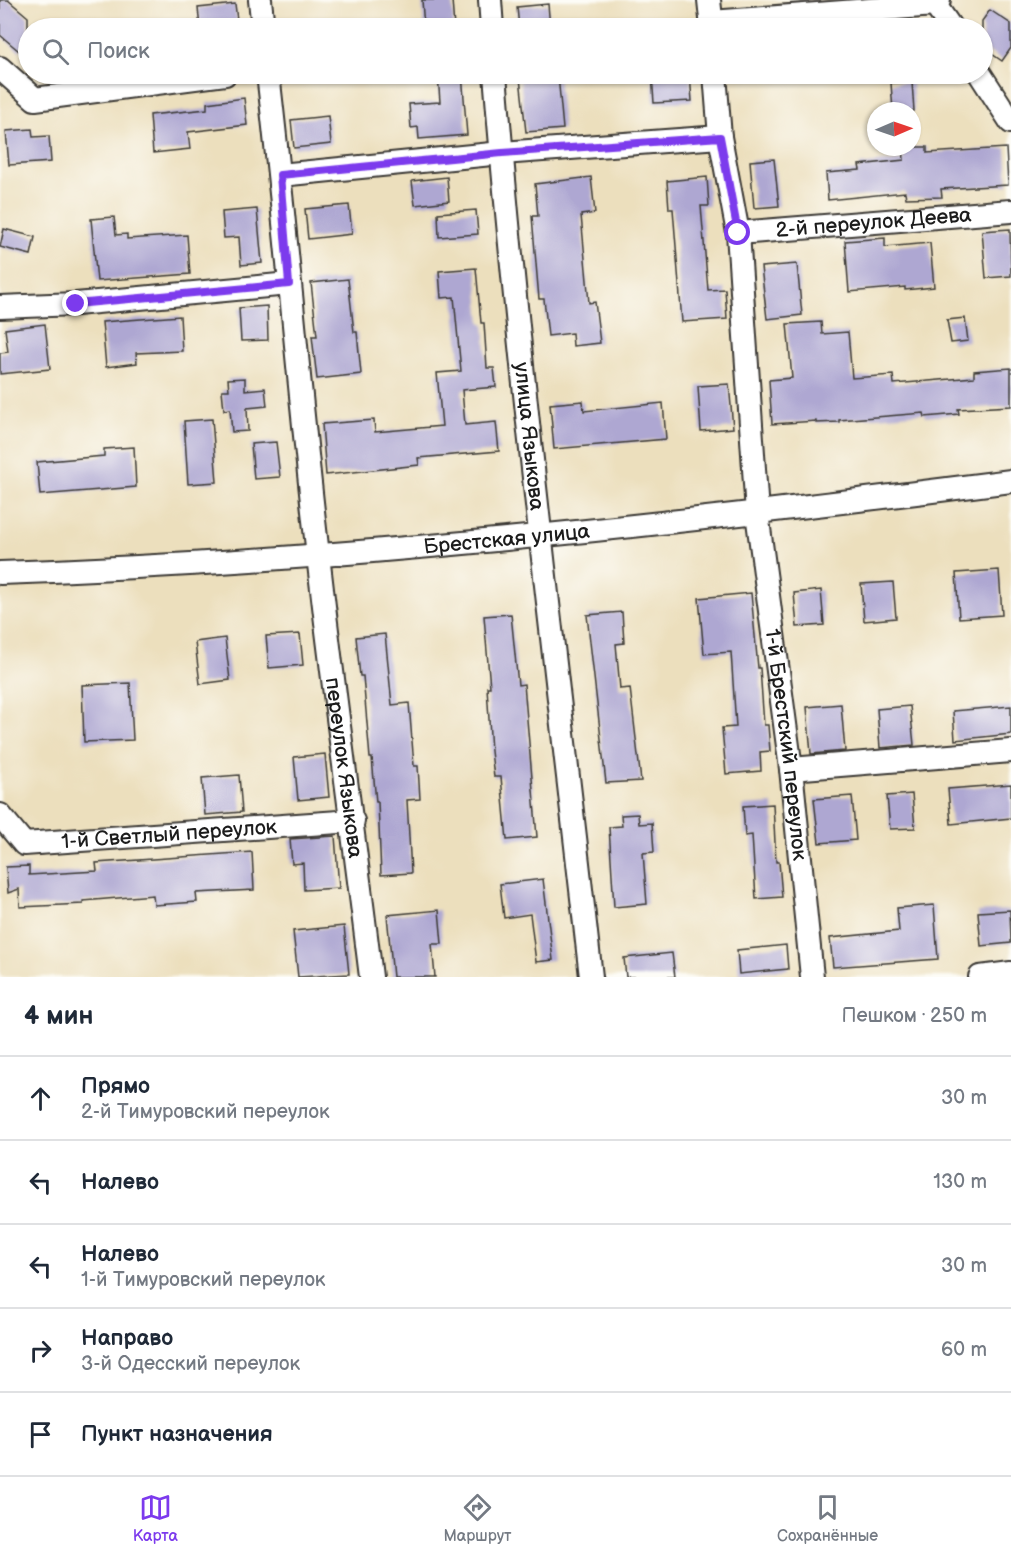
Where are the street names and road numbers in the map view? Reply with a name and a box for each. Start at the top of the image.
street label: 2-й переулок Деева [775,202,973,242]
street label: улица Языкова [509,361,550,512]
street label: Брестская улица [423,518,592,559]
street label: 1-й Брестский переулок [760,627,813,862]
street label: переулок Языкова [320,676,369,860]
street label: 1-й Светлый переулок [60,814,278,854]

